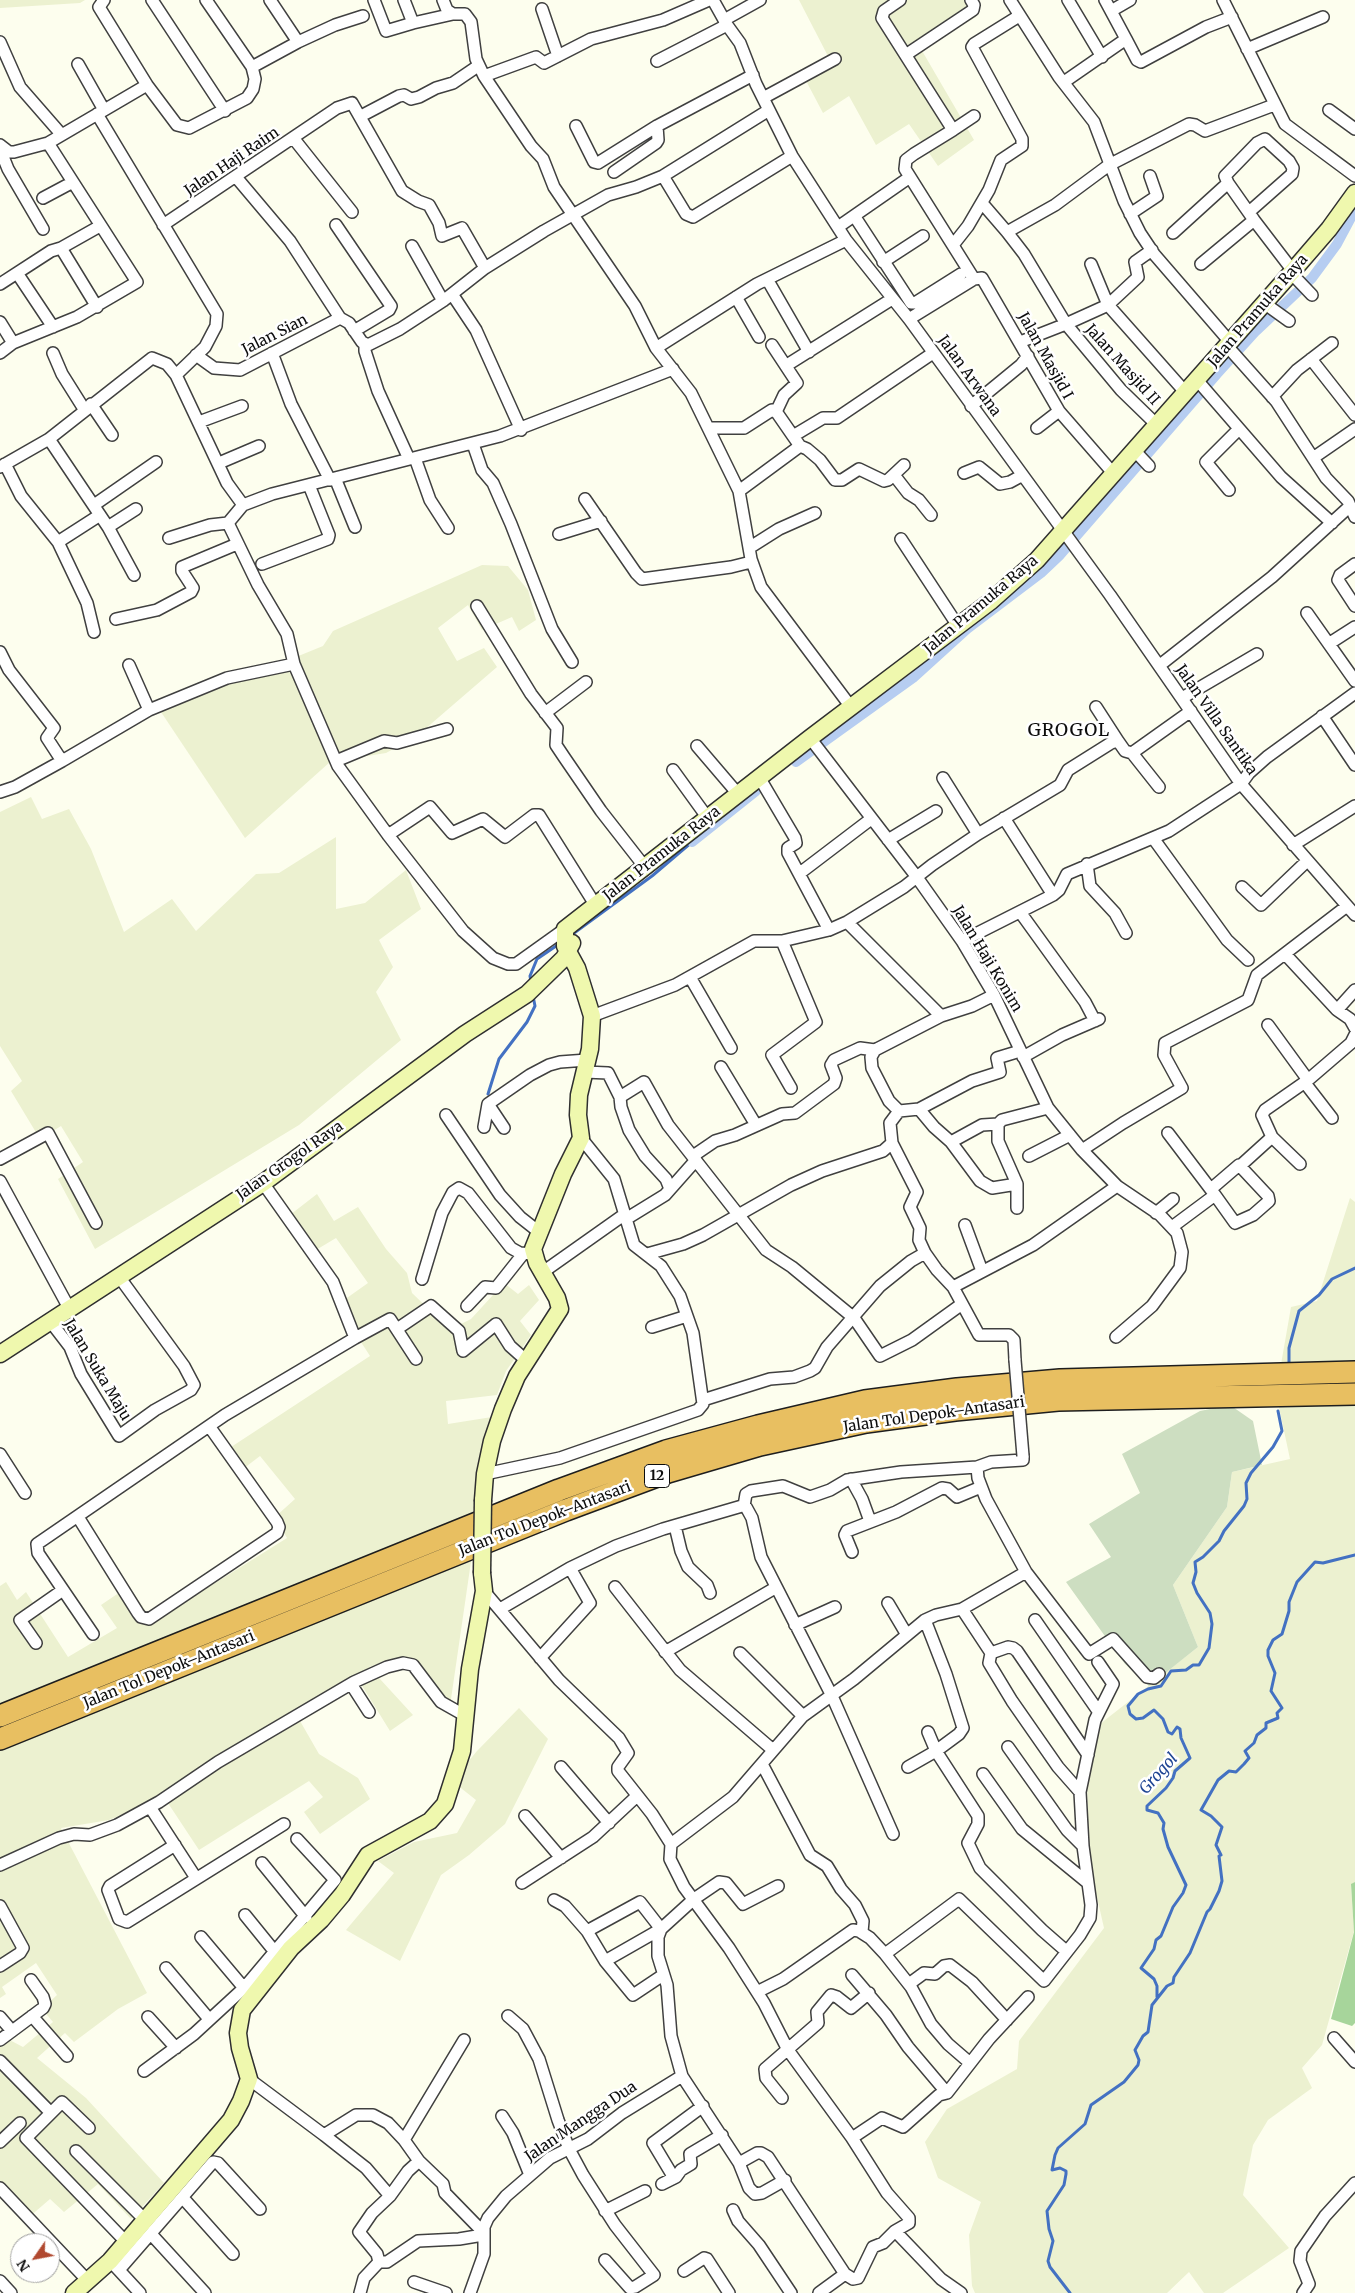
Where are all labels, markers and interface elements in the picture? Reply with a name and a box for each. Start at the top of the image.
street label: Jalan Haji Raim [181,124,283,200]
street label: Jalan Pramuka Raya [1204,251,1312,371]
street label: Jalan Masjid I [1014,309,1076,403]
street label: Jalan Sian [239,311,311,359]
street label: Jalan Masjid II [1081,321,1163,409]
street label: Jalan Arwana [934,332,1004,420]
street label: Jalan Pramuka Raya [920,552,1042,658]
street label: Jalan Villa Santika [1171,661,1261,779]
district label: GROGOL [1027,720,1111,742]
street label: Jalan Pramuka Raya [600,803,724,905]
street label: Jalan Haji Konim [948,903,1026,1015]
street label: Jalan Grogol Raya [233,1118,347,1204]
street label: Jalan Suka Maju [60,1316,134,1424]
street label: Jalan Tol Depok–Antasari [842,1393,1026,1437]
road number: 12 [644,1464,670,1488]
street label: Jalan Tol Depok–Antasari [456,1478,634,1560]
street label: Jalan Tol Depok–Antasari [81,1627,257,1713]
water label: Grogol [1136,1750,1182,1798]
street label: Jalan Mangga Dua [522,2078,640,2166]
north arrow [10,2233,60,2283]
text: N [13,2256,34,2275]

